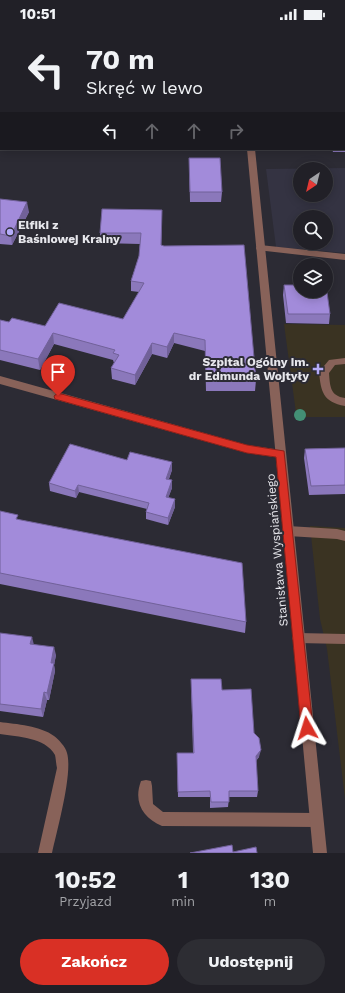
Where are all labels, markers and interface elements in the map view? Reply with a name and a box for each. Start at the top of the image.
text: 10:51 [20,5,56,23]
text: 70 m [86,43,155,76]
icon: left [20,44,72,96]
text: Skręć w lewo [86,77,203,98]
icon: left [99,120,121,142]
icon: ahead [141,120,163,142]
icon: ahead [183,120,205,142]
icon: right [225,120,247,142]
north arrow [293,162,333,202]
map controls [293,162,333,298]
button: search [293,210,333,250]
place label: Elfiki z Baśniowej Krainy [18,218,120,246]
marker: Elfiki z Baśniowej Krainy [5,227,15,237]
button: layers [293,258,333,298]
pin [41,355,75,396]
place label: Szpital Ogólny im. dr Edmunda Wojtyły [189,355,309,383]
icon: arrive [47,361,69,383]
marker: Szpital Ogólny im. dr Edmunda Wojtyły [312,363,324,375]
street label: Stanisława Wyspiańskiego [263,473,291,627]
position arrow [286,707,328,749]
text: 10:52 [55,866,116,894]
text: 1 [178,866,188,894]
text: 130 [250,866,290,894]
text: Przyjazd [59,894,112,909]
text: min [171,894,195,909]
text: m [264,894,276,909]
button: Zakończ [20,939,169,985]
button: Udostępnij [177,939,325,985]

